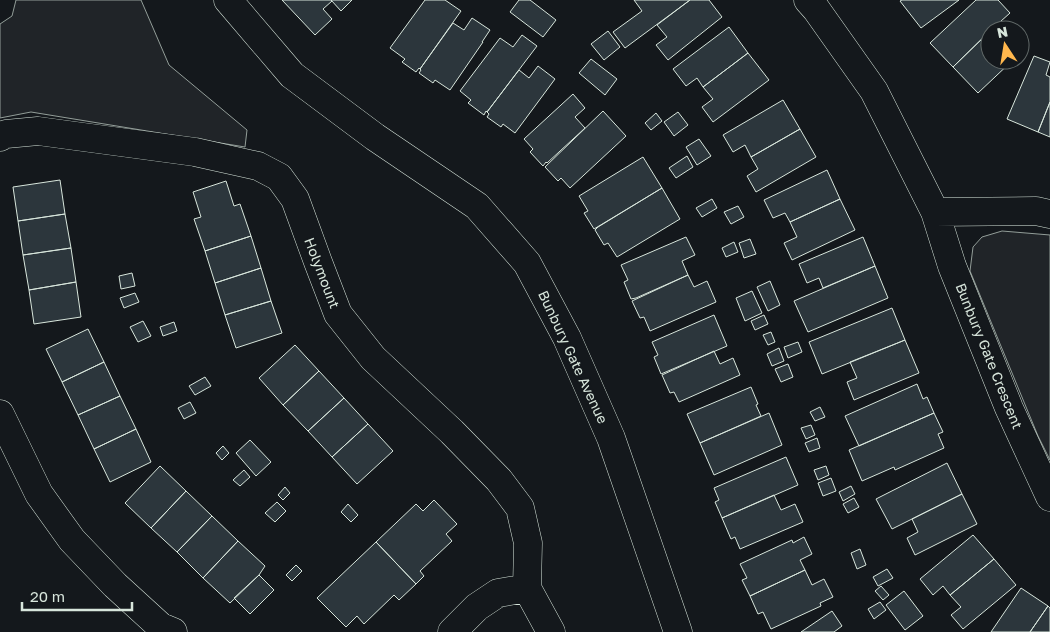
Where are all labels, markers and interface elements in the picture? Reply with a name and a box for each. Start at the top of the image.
north arrow [980,20,1030,70]
text: N [995,22,1009,41]
street label: Holymount [301,235,344,311]
street label: Bunbury Gate Crescent [952,280,1027,431]
street label: Bunbury Gate Avenue [535,287,612,426]
scale bar [22,580,132,612]
text: 20 m [30,587,65,605]

